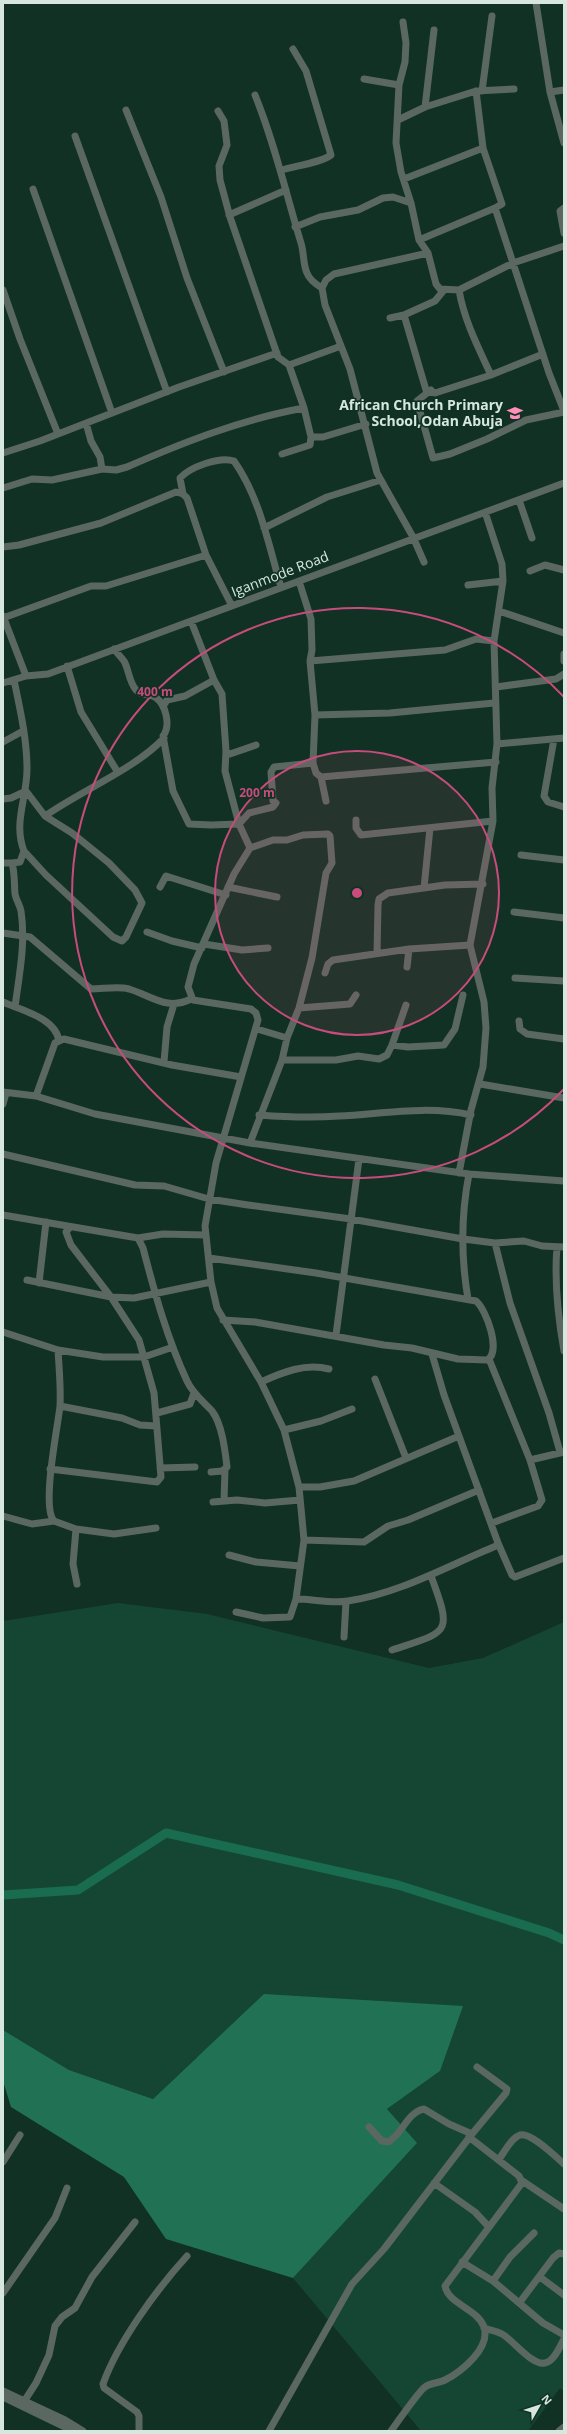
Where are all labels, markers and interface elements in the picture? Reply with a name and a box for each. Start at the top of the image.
place label: African Church Primary School,Odan Abuja [339,395,503,430]
school or university icon: African Church Primary School,Odan Abuja [506,404,524,422]
street label: Iganmode Road [228,546,331,601]
text: 400 m [137,683,173,700]
text: 200 m [239,784,275,801]
centre of rings [350,886,364,900]
north arrow [519,2386,559,2426]
text: N [539,2391,556,2408]

